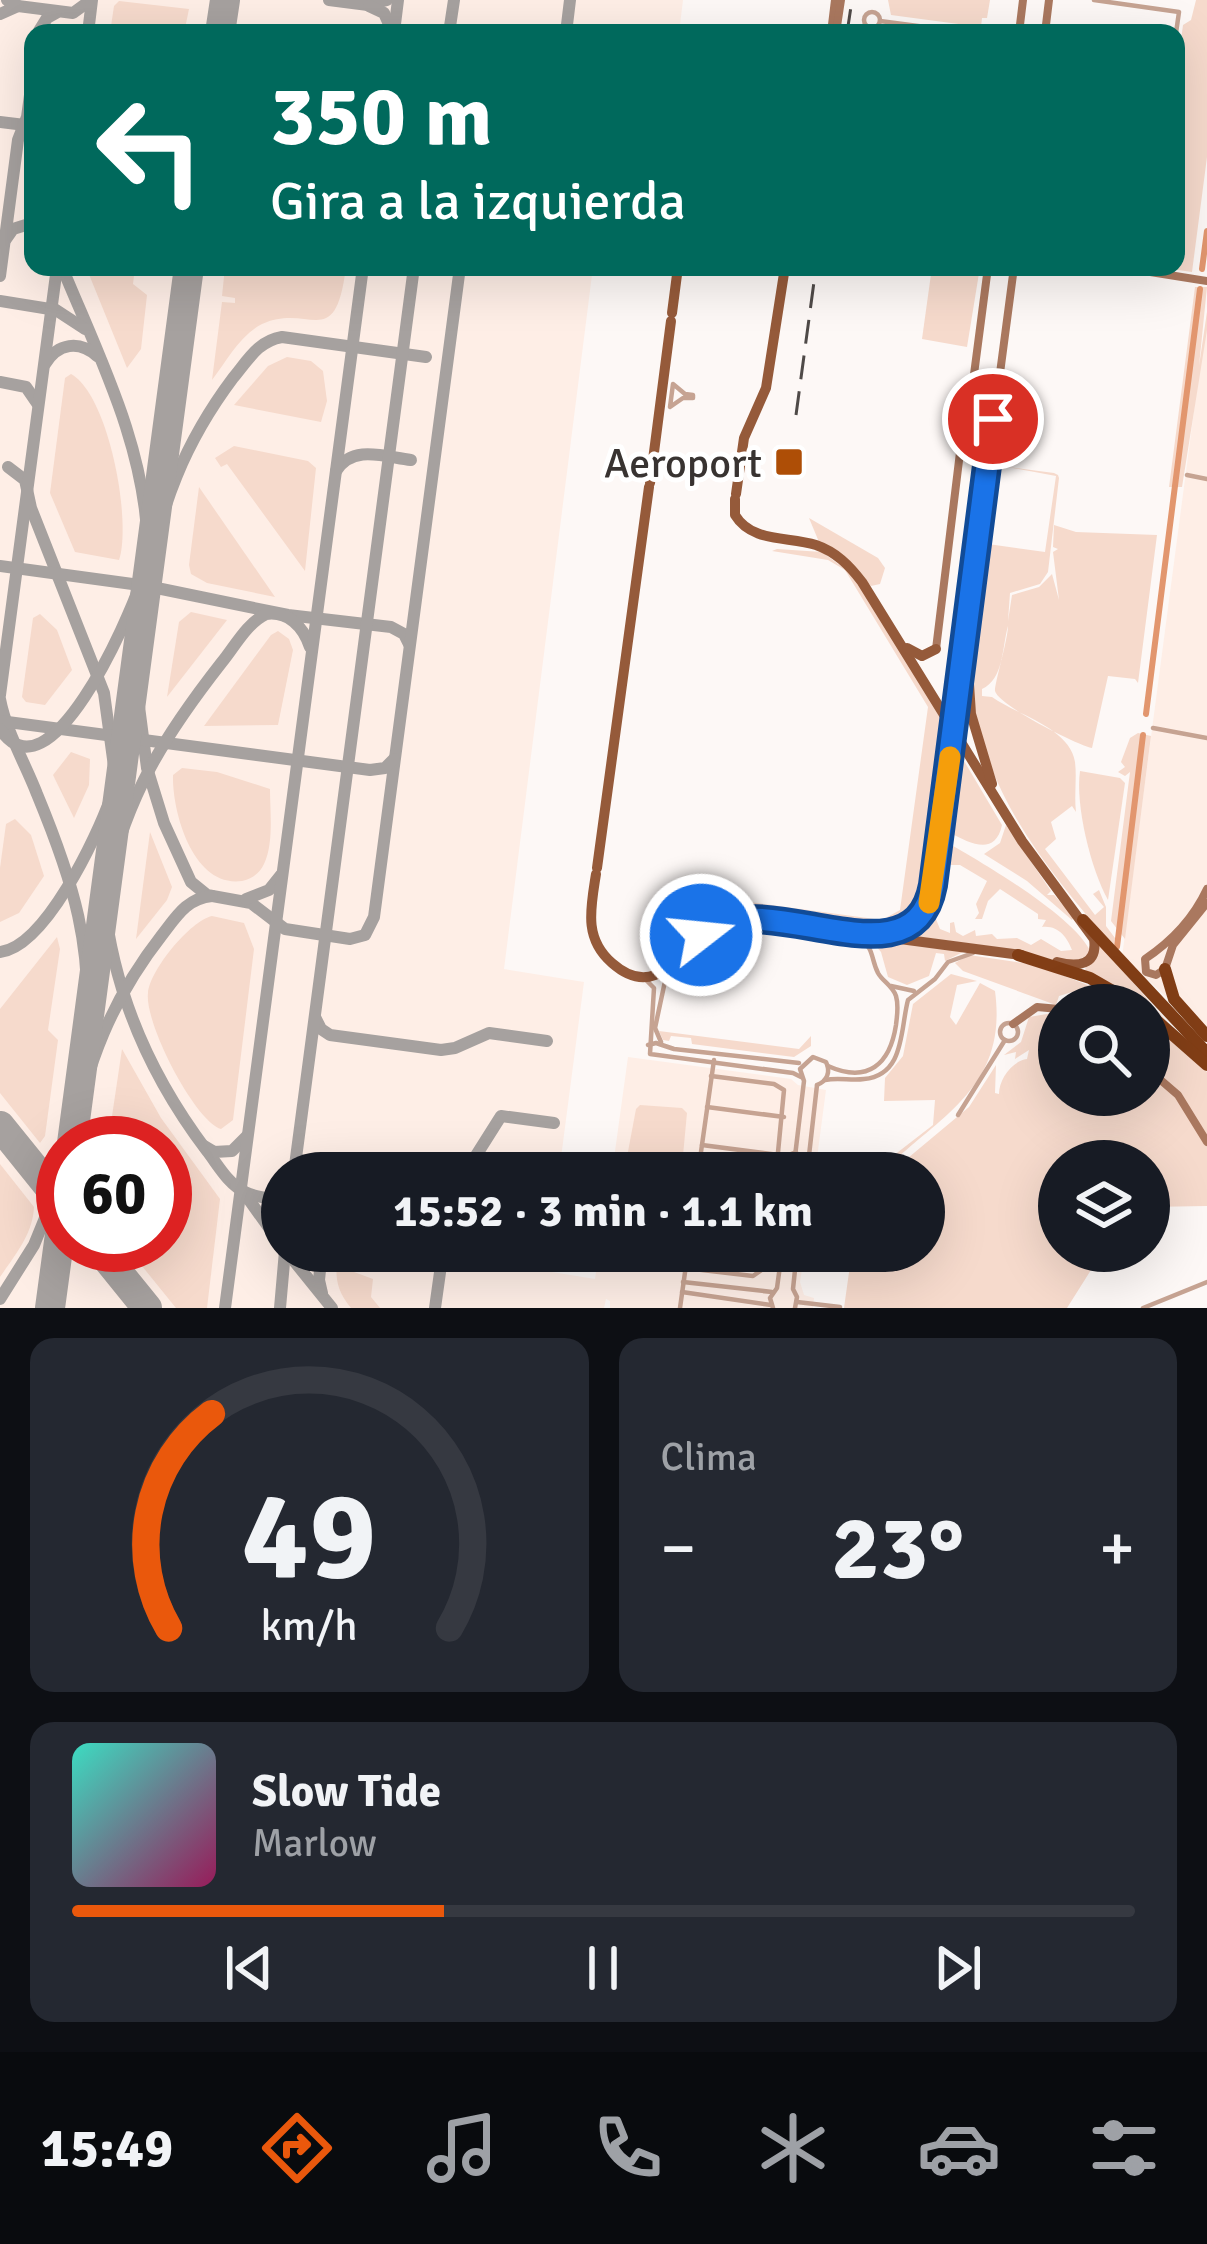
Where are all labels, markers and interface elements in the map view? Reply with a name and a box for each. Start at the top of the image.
text: 350 m [270,65,492,169]
icon: left [72,72,228,228]
text: Gira a la izquierda [270,168,686,235]
pin [942,368,1044,470]
icon: arrive [960,386,1026,452]
place label: Aeroport [604,438,762,489]
marker: Aeroport [773,446,805,478]
position arrow [638,872,764,998]
map controls [1038,984,1170,1272]
button: search [1038,984,1170,1116]
speed limit sign: 60 [36,1116,192,1272]
button: layers [1038,1140,1170,1272]
text: 15:52 · 3 min · 1.1 km [393,1184,813,1239]
text: Clima [661,1433,757,1481]
text: 49 [242,1460,377,1613]
text: 23° [831,1493,964,1604]
text: − [661,1508,696,1589]
text: + [1099,1508,1135,1589]
text: km/h [261,1600,358,1653]
text: Slow Tide [252,1764,441,1819]
text: Marlow [252,1819,377,1867]
icon: previous [216,1935,282,2001]
icon: pause [570,1935,636,2001]
icon: next [925,1935,991,2001]
icon: directions [255,2106,339,2190]
icon: music [420,2106,504,2190]
icon: phone [586,2106,670,2190]
icon: climate [751,2106,835,2190]
icon: car [917,2106,1001,2190]
icon: filters [1082,2106,1166,2190]
text: 15:49 [41,2115,173,2182]

